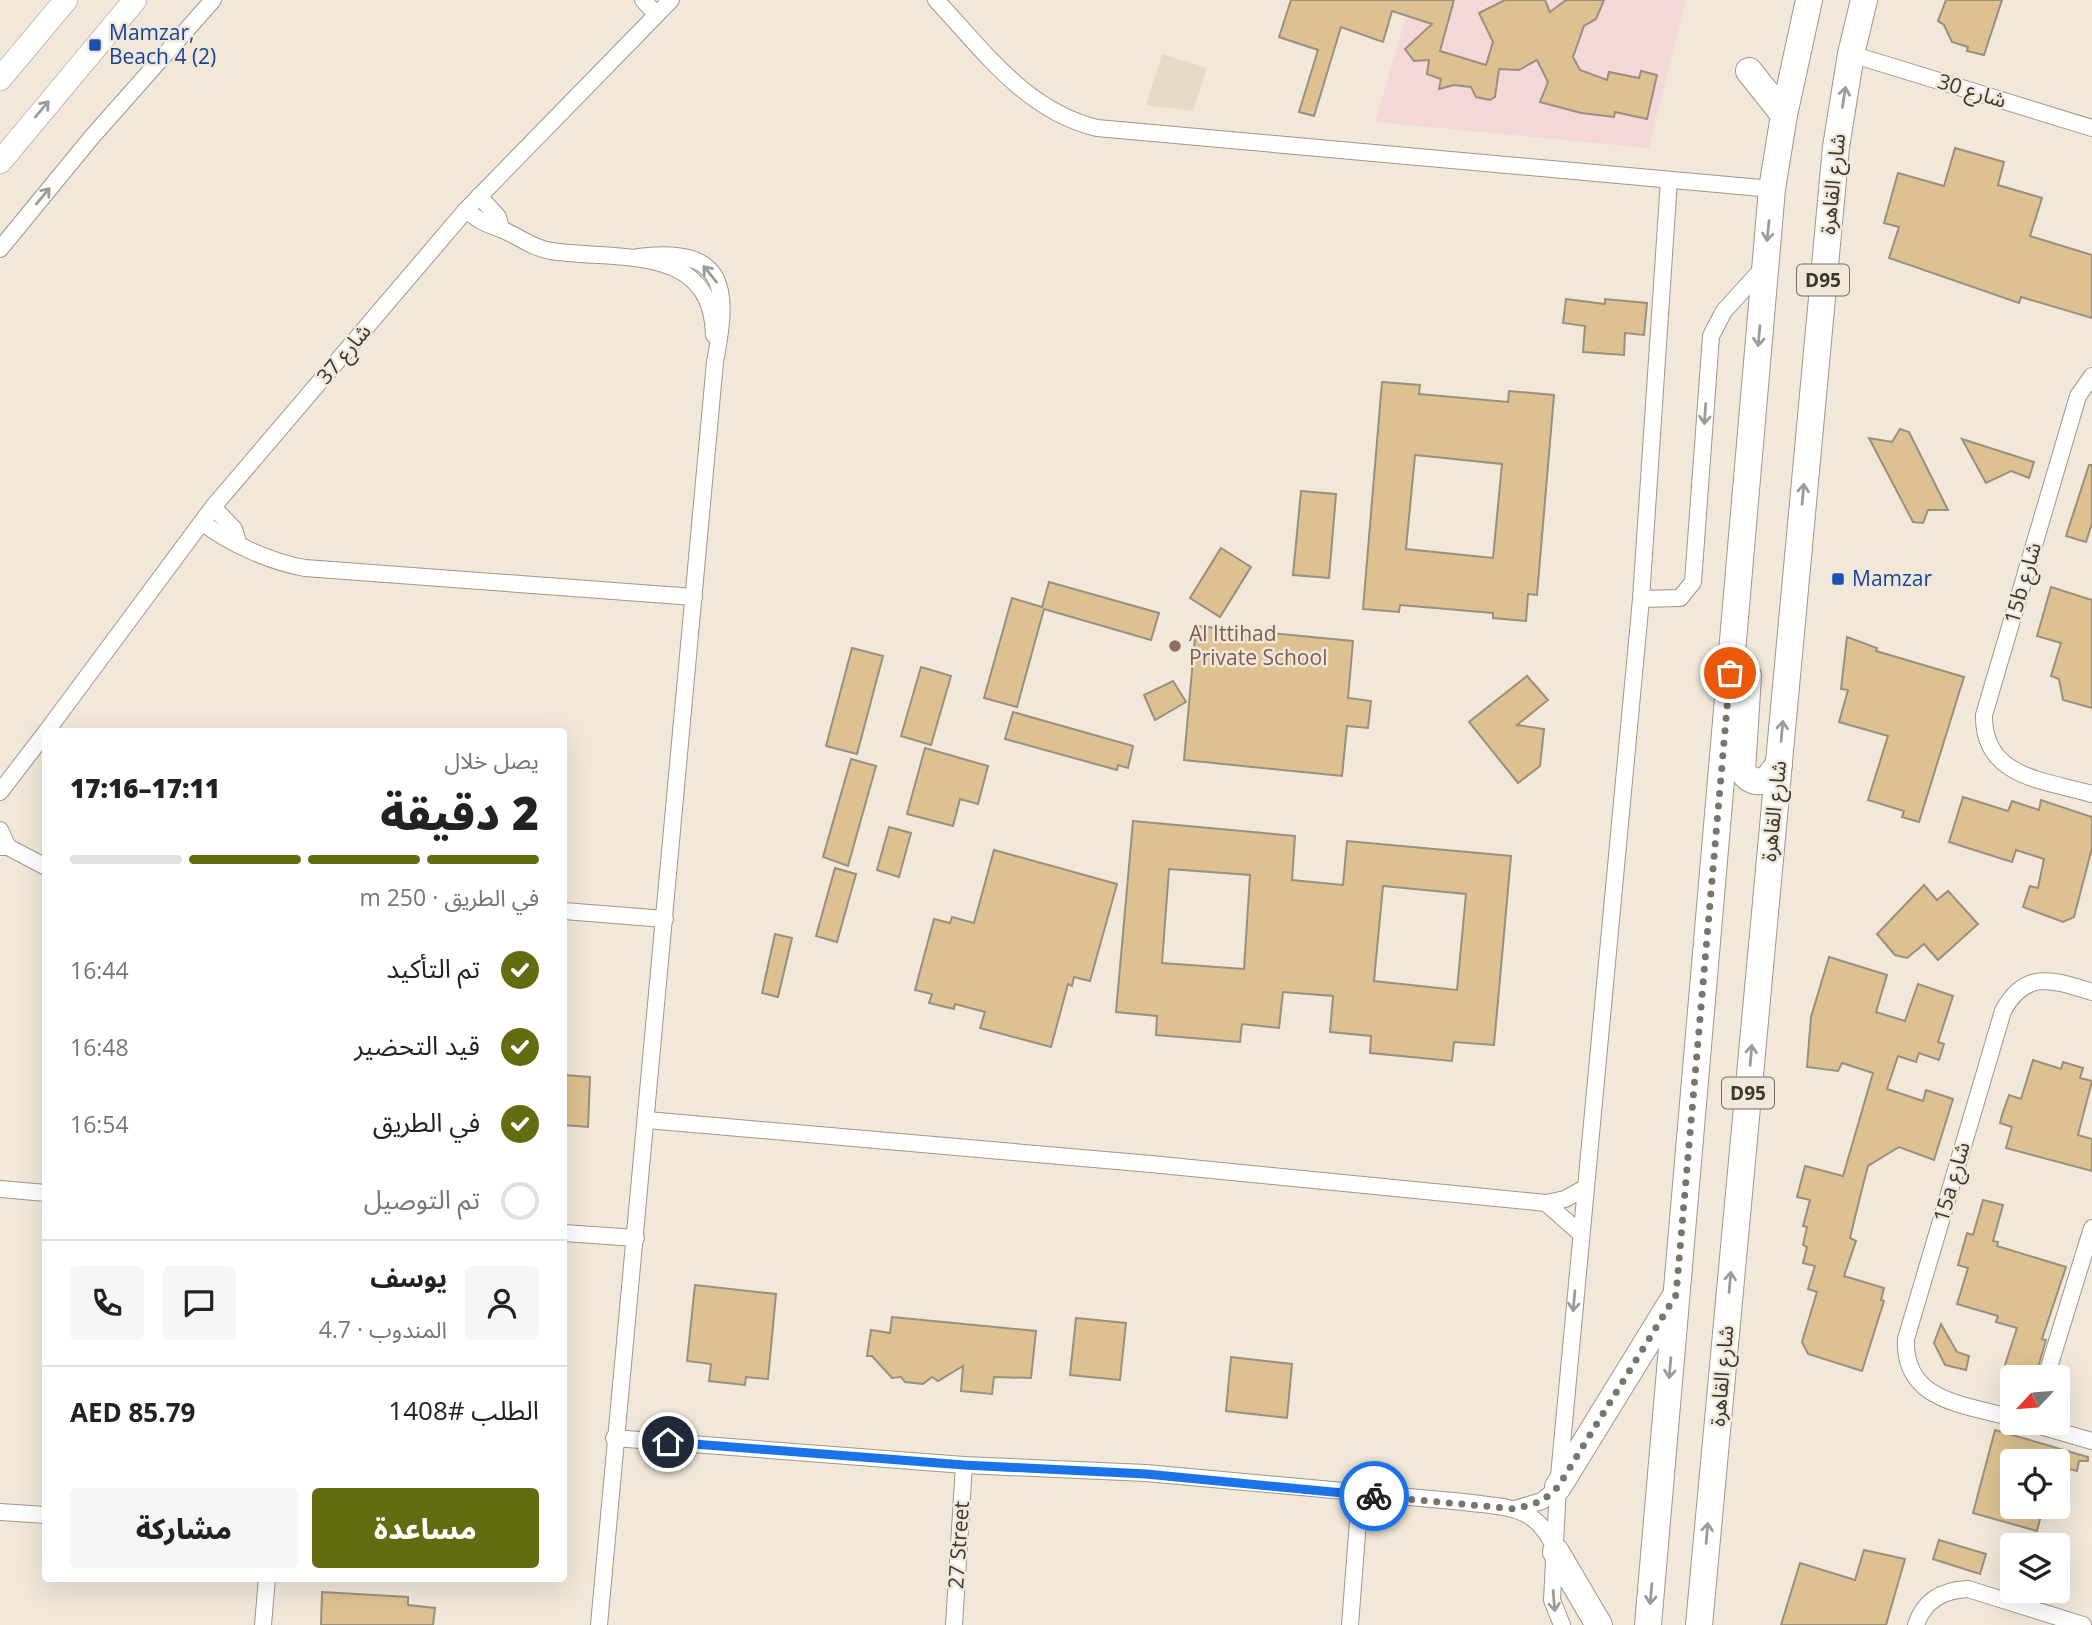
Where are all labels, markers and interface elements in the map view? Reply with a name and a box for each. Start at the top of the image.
place label: Mamzar, Beach 4 (2) [109,18,216,70]
marker: Mamzar, Beach 4 (2) [87,37,103,53]
street label: شارع 30 [1934,66,2010,116]
one-way arrow [1838,86,1851,109]
one-way arrow [35,100,50,118]
street label: شارع القاهرة [1813,132,1853,236]
one-way arrow [35,187,51,205]
one-way arrow [1761,219,1774,242]
road number: D95 [1797,264,1849,296]
one-way arrow [702,265,718,283]
street label: شارع 37 [310,317,378,391]
one-way arrow [1752,324,1765,346]
one-way arrow [1698,403,1711,425]
one-way arrow [1797,483,1810,506]
street label: 15b شارع [1997,539,2049,627]
place label: Mamzar [1852,564,1933,592]
marker: Mamzar [1830,571,1846,587]
place label: Al Ittihad Private School [1189,619,1327,671]
marker: Al Ittihad Private School [1167,638,1183,654]
pin [1700,643,1760,703]
icon: bag [1711,654,1749,692]
one-way arrow [1776,720,1789,743]
text: يصل خلال [444,744,539,776]
street label: شارع القاهرة [1754,759,1794,863]
text: 17:11–17:16 [70,770,220,806]
text: 2 دقيقة [380,781,539,843]
text: في الطريق · 250 m [359,881,539,913]
text: تم التأكيد [386,950,480,986]
icon: check [501,951,539,989]
text: 16:44 [70,954,129,986]
text: قيد التحضير [354,1027,480,1063]
icon: check [501,1028,539,1066]
text: 16:48 [70,1031,129,1063]
one-way arrow [1745,1044,1758,1067]
road number: D95 [1722,1078,1774,1108]
text: في الطريق [373,1104,480,1140]
icon: check [501,1105,539,1143]
text: 16:54 [70,1108,129,1140]
street label: 15a شارع [1926,1138,1978,1226]
text: تم التوصيل [364,1181,480,1217]
text: يوسف [370,1259,447,1295]
button: phone [70,1266,144,1340]
button: chat [162,1266,236,1340]
button: person [465,1266,539,1340]
one-way arrow [1724,1271,1737,1293]
one-way arrow [1567,1289,1580,1312]
text: المندوب · 4.7 [319,1313,447,1345]
street label: شارع القاهرة [1703,1324,1741,1428]
one-way arrow [1663,1356,1676,1378]
north arrow [2000,1365,2070,1435]
map controls [2000,1365,2070,1603]
text: الطلب #1408 [388,1392,539,1428]
text: AED 85.79 [70,1394,195,1430]
pin [638,1412,698,1472]
icon: home [649,1423,687,1461]
button: locate [2000,1449,2070,1519]
courier [1339,1461,1409,1531]
icon: bike [1355,1477,1393,1515]
button: مشاركة [70,1488,298,1568]
button: مساعدة [312,1488,539,1568]
street label: 27 Street [941,1500,975,1590]
one-way arrow [1701,1522,1714,1544]
button: layers [2000,1533,2070,1603]
one-way arrow [1644,1583,1657,1605]
one-way arrow [1548,1589,1561,1612]

